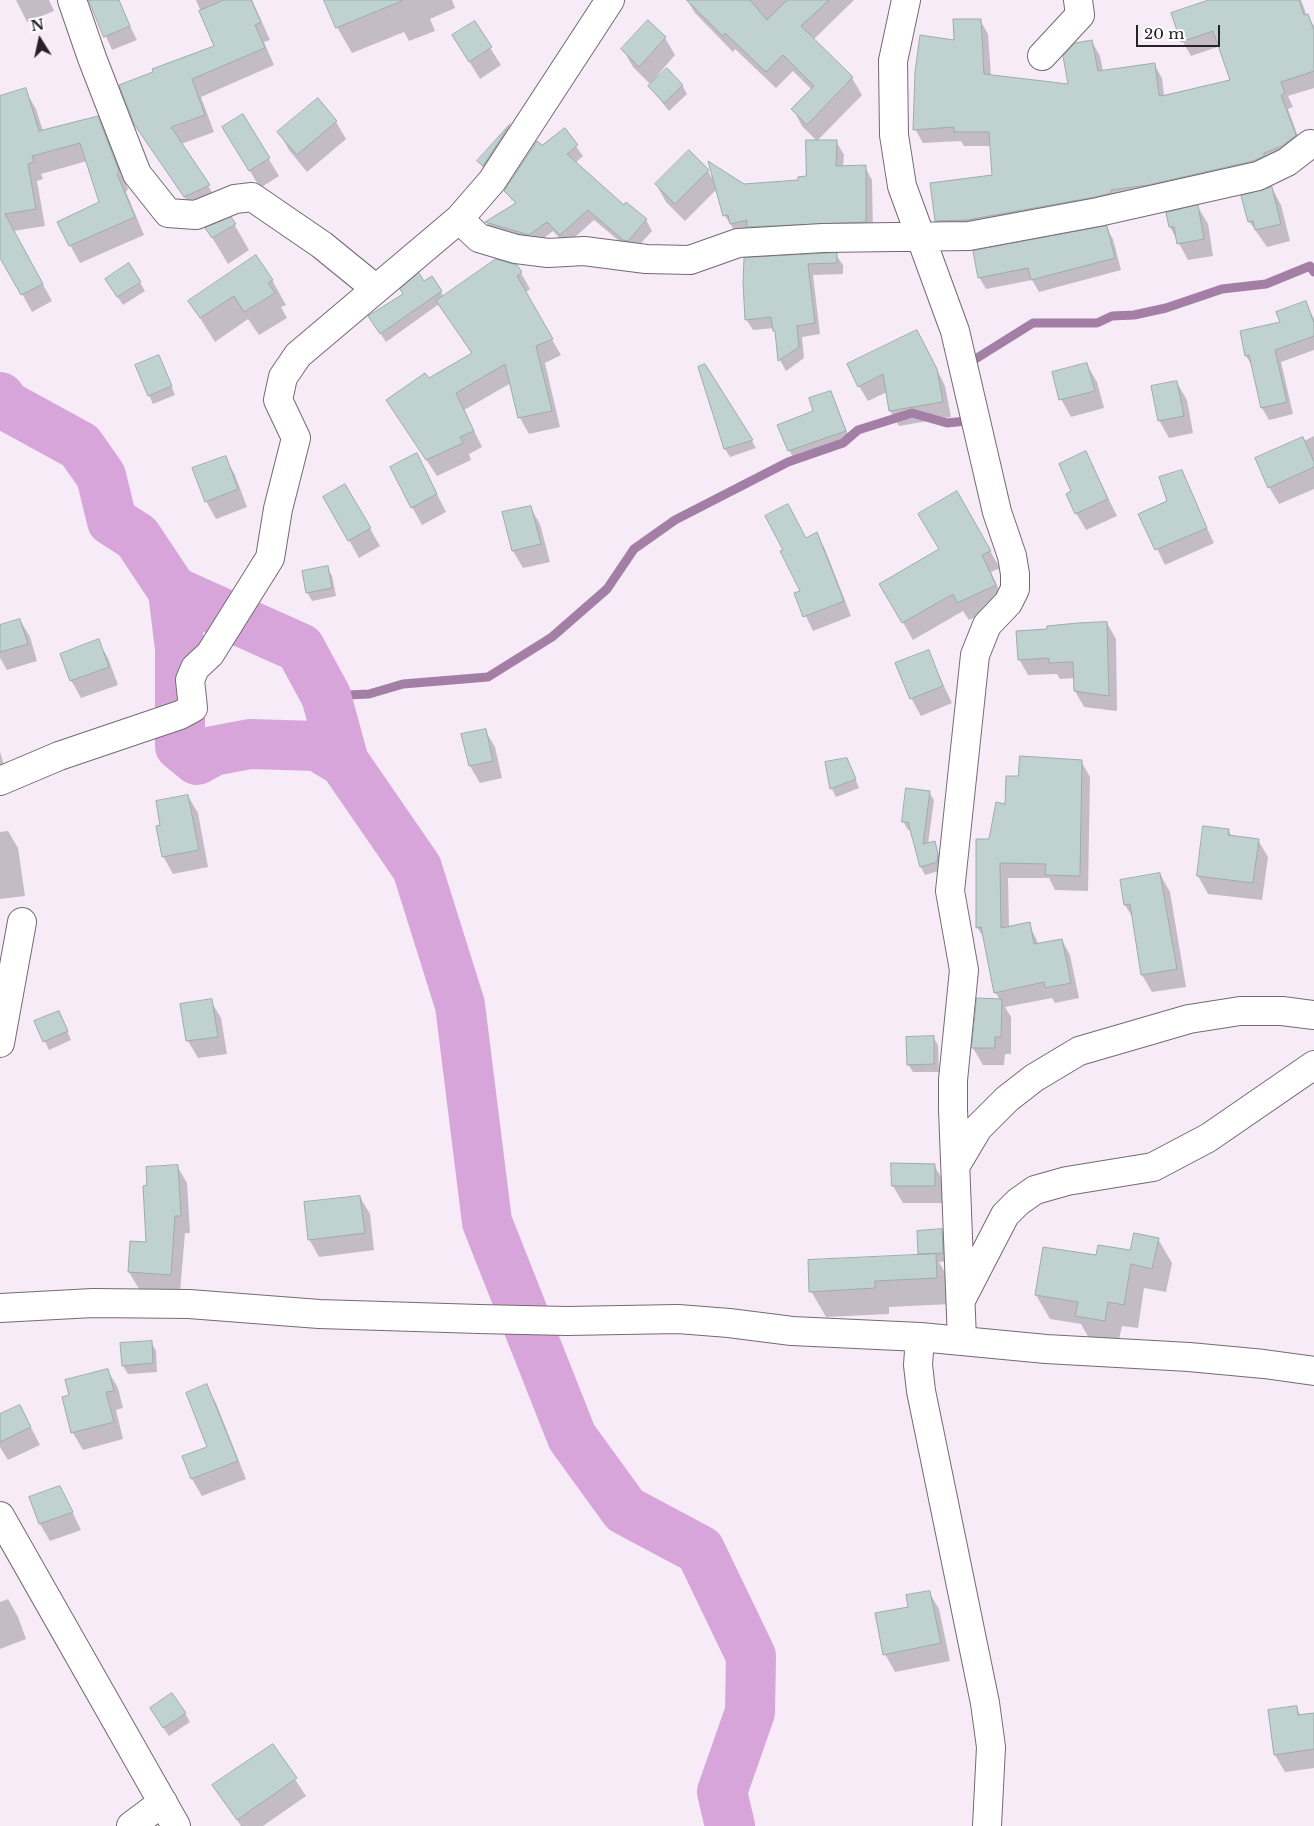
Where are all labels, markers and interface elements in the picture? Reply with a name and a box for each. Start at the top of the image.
north arrow [15,15,65,65]
text: N [29,15,45,35]
scale bar [1139,15,1223,47]
text: 20 m [1144,24,1184,43]

